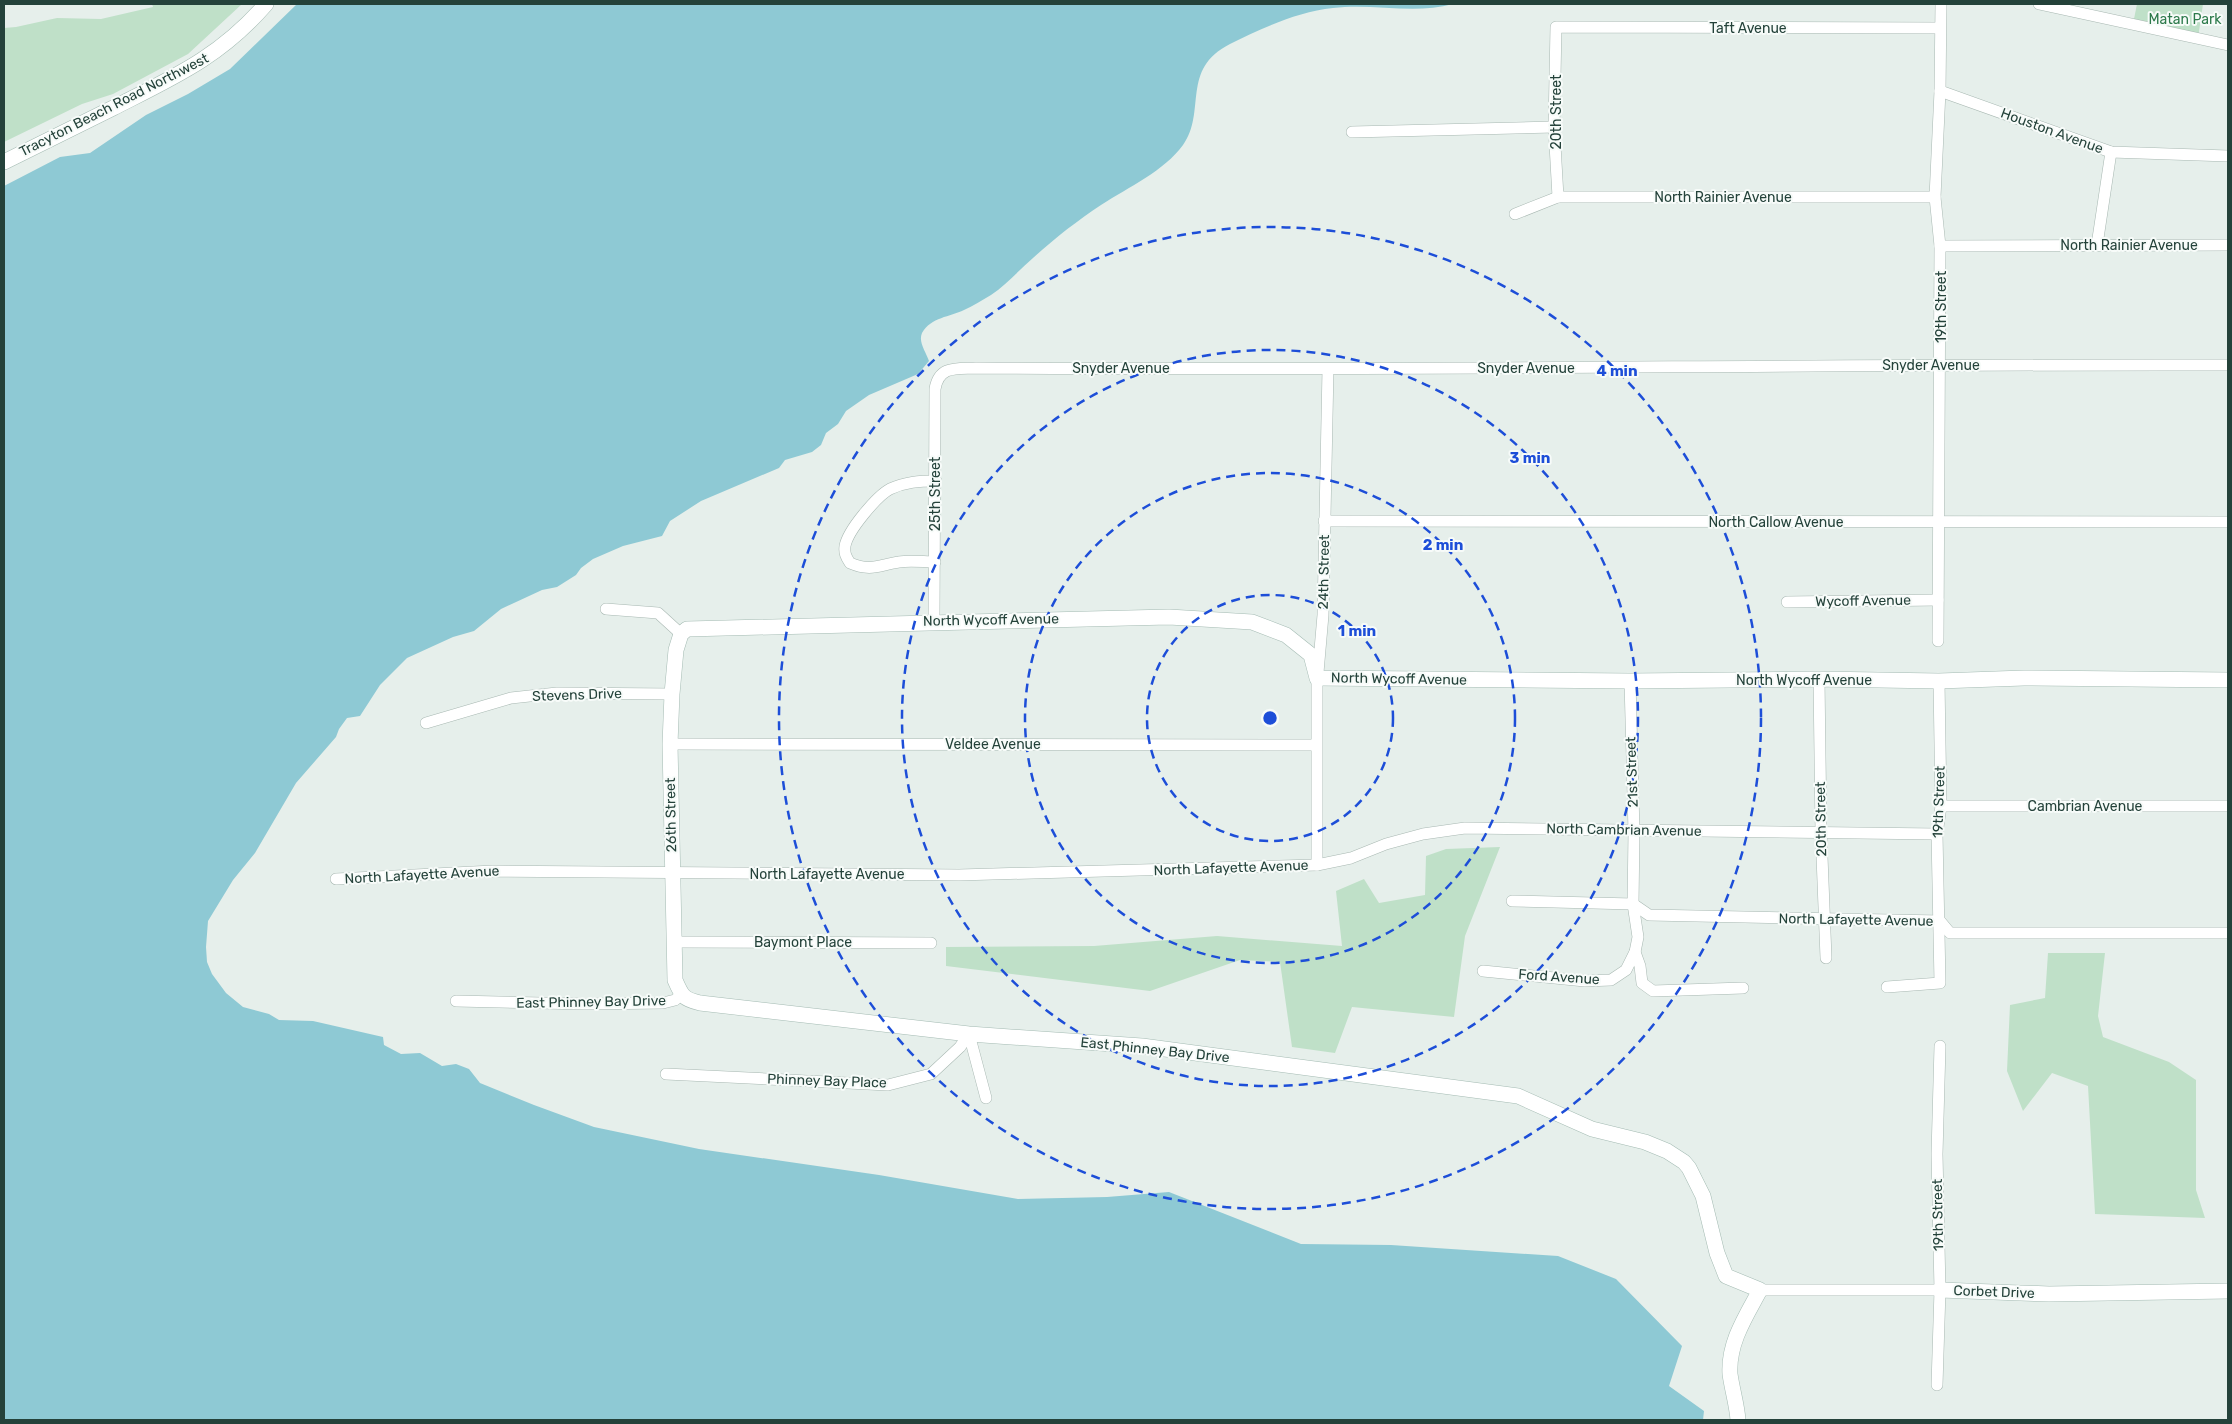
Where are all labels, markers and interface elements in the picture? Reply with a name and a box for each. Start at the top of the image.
park label: Matan Park [2148,11,2222,28]
street label: Taft Avenue [1709,20,1787,37]
street label: Tracyton Beach Road Northwest [16,49,212,160]
street label: 20th Street [1548,74,1565,150]
street label: Houston Avenue [1998,105,2106,157]
street label: North Rainier Avenue [1654,189,1792,206]
street label: North Rainier Avenue [2060,237,2198,254]
street label: 19th Street [1933,270,1950,343]
street label: Snyder Avenue [1882,357,1980,374]
street label: Snyder Avenue [1072,360,1170,377]
street label: Snyder Avenue [1477,360,1575,377]
text: 4 min [1596,362,1638,380]
text: 3 min [1510,449,1550,467]
street label: 25th Street [927,456,944,531]
street label: North Callow Avenue [1708,514,1844,531]
street label: 24th Street [1315,534,1333,609]
text: 2 min [1423,536,1463,554]
street label: Wycoff Avenue [1815,592,1911,610]
street label: North Wycoff Avenue [923,610,1059,630]
text: 1 min [1338,622,1376,640]
street label: North Wycoff Avenue [1331,669,1467,689]
street label: North Wycoff Avenue [1736,672,1872,689]
street label: Stevens Drive [532,685,622,705]
centre of rings [1261,709,1279,727]
street label: Veldee Avenue [945,736,1041,753]
street label: 21st Street [1622,736,1642,808]
street label: 19th Street [1929,765,1949,838]
street label: 26th Street [662,777,680,852]
street label: 20th Street [1812,781,1830,857]
street label: Cambrian Avenue [2028,798,2143,815]
street label: North Cambrian Avenue [1546,820,1702,840]
street label: North Lafayette Avenue [1153,857,1309,879]
street label: North Lafayette Avenue [344,862,500,888]
street label: North Lafayette Avenue [749,866,905,883]
street label: North Lafayette Avenue [1778,910,1934,930]
street label: Baymont Place [754,934,852,951]
street label: Ford Avenue [1518,966,1600,988]
street label: East Phinney Bay Drive [516,992,666,1012]
street label: East Phinney Bay Drive [1080,1034,1231,1066]
street label: Phinney Bay Place [767,1070,887,1092]
street label: 19th Street [1929,1178,1947,1251]
street label: Corbet Drive [1953,1282,2035,1302]

